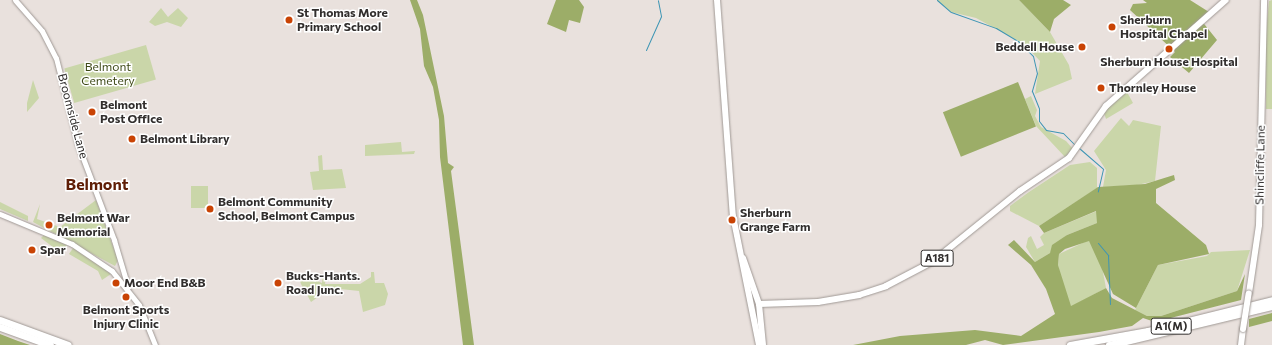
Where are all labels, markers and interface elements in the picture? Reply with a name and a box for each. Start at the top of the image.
place label: St Thomas More Primary School [297,6,388,34]
place label: Sherburn Hospital Chapel [1120,13,1207,41]
marker: St Thomas More Primary School [284,15,294,25]
marker: Sherburn Hospital Chapel [1107,22,1117,32]
place label: Beddell House [996,40,1074,54]
marker: Beddell House [1077,42,1087,52]
marker: Sherburn House Hospital [1164,44,1174,54]
place label: Sherburn House Hospital [1100,55,1238,69]
park label: Belmont Cemetery [81,60,135,88]
street label: Broomside Lane [55,72,91,160]
place label: Thornley House [1109,81,1196,95]
marker: Thornley House [1096,83,1106,93]
place label: Belmont Post Office [100,98,162,126]
marker: Belmont Post Office [87,107,97,117]
street label: Shincliffe Lane [1252,125,1268,205]
place label: Belmont Library [140,132,230,146]
marker: Belmont Library [127,134,137,144]
district label: Belmont [66,174,128,194]
place label: Belmont Community School, Belmont Campus [218,195,355,223]
marker: Belmont Community School, Belmont Campus [205,204,215,214]
place label: Sherburn Grange Farm [740,206,810,234]
place label: Belmont War Memorial [57,211,130,239]
marker: Sherburn Grange Farm [727,215,737,225]
marker: Belmont War Memorial [44,220,54,230]
place label: Spar [40,243,66,257]
marker: Spar [27,245,37,255]
road number: A181 [920,249,954,267]
place label: Bucks-Hants. Road Junc. [286,269,360,297]
place label: Moor End B&B [124,276,206,290]
marker: Moor End B&B [111,278,121,288]
marker: Bucks-Hants. Road Junc. [273,278,283,288]
marker: Belmont Sports Injury Clinic [121,292,131,302]
place label: Belmont Sports Injury Clinic [83,303,169,331]
road number: A1(M) [1150,317,1192,335]

